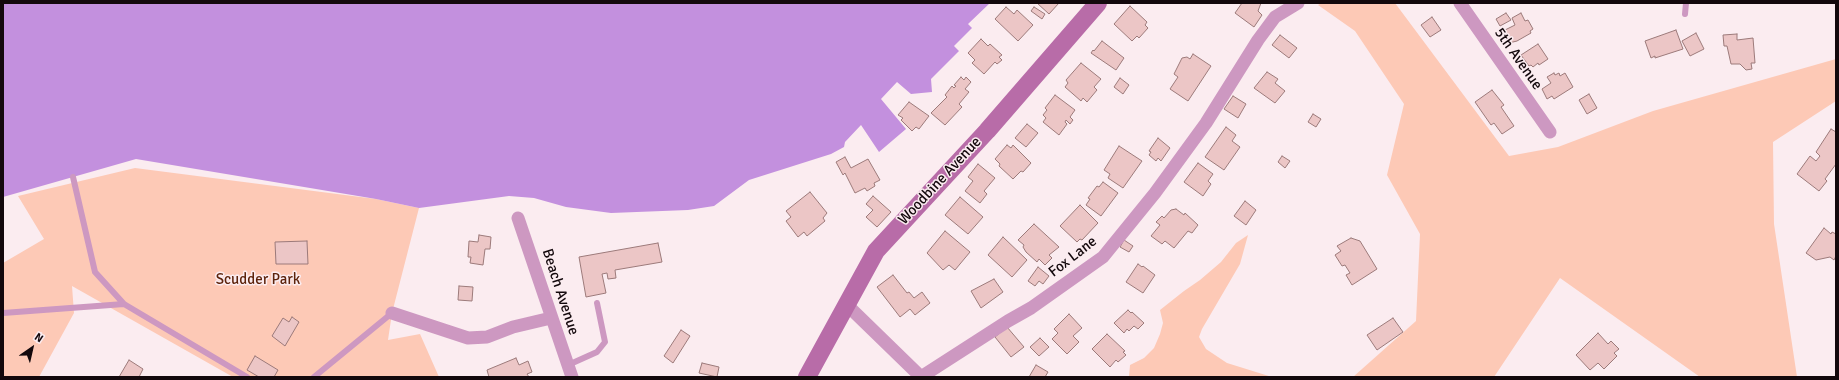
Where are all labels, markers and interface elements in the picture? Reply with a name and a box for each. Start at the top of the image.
street label: 5th Avenue [1490,24,1546,94]
street label: Woodbine Avenue [895,133,985,229]
street label: Fox Lane [1045,233,1101,281]
street label: Beach Avenue [538,247,582,337]
park label: Scudder Park [216,271,300,289]
north arrow [12,328,52,368]
text: N [32,330,46,345]

